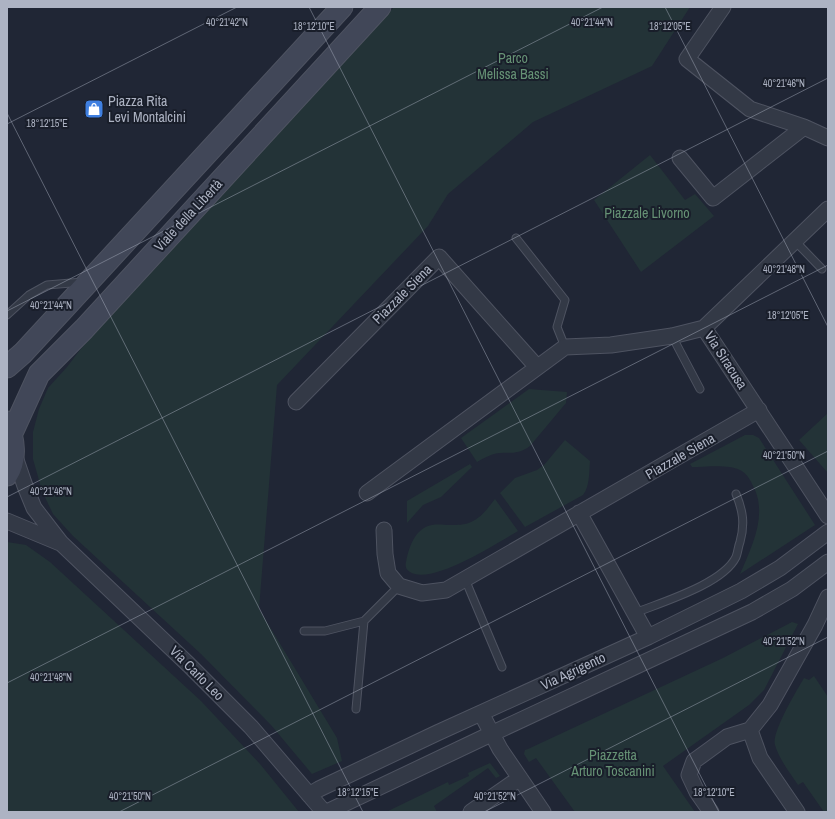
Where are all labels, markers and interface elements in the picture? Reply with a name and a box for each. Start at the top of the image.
text: 40°21'42"N [206,16,248,29]
text: 40°21'44"N [571,16,613,29]
text: 18°12'10"E [293,20,335,33]
text: 18°12'05"E [649,20,691,33]
park label: Parco Melissa Bassi [477,49,549,83]
text: 40°21'46"N [763,77,805,90]
place label: Piazza Rita Levi Montalcini [108,92,186,126]
shop icon: Piazza Rita Levi Montalcini [83,98,105,120]
text: 18°12'15"E [26,117,68,130]
street label: Viale della Libertà [150,175,226,255]
park label: Piazzale Livorno [604,204,690,222]
street label: Piazzale Siena [368,260,436,328]
text: 40°21'48"N [763,263,805,276]
text: 40°21'44"N [30,299,72,312]
text: 18°12'05"E [767,309,809,322]
street label: Via Siracusa [701,328,752,393]
street label: Piazzale Siena [642,429,718,483]
text: 40°21'50"N [763,449,805,462]
text: 40°21'46"N [30,485,72,498]
text: 40°21'52"N [763,635,805,648]
street label: Via Carlo Leo [166,642,228,704]
street label: Via Agrigento [538,648,608,694]
text: 40°21'48"N [30,671,72,684]
park label: Piazzetta Arturo Toscanini [570,746,655,780]
text: 18°12'15"E [337,786,379,799]
text: 18°12'10"E [693,786,735,799]
text: 40°21'50"N [109,790,151,803]
text: 40°21'52"N [474,790,516,803]

